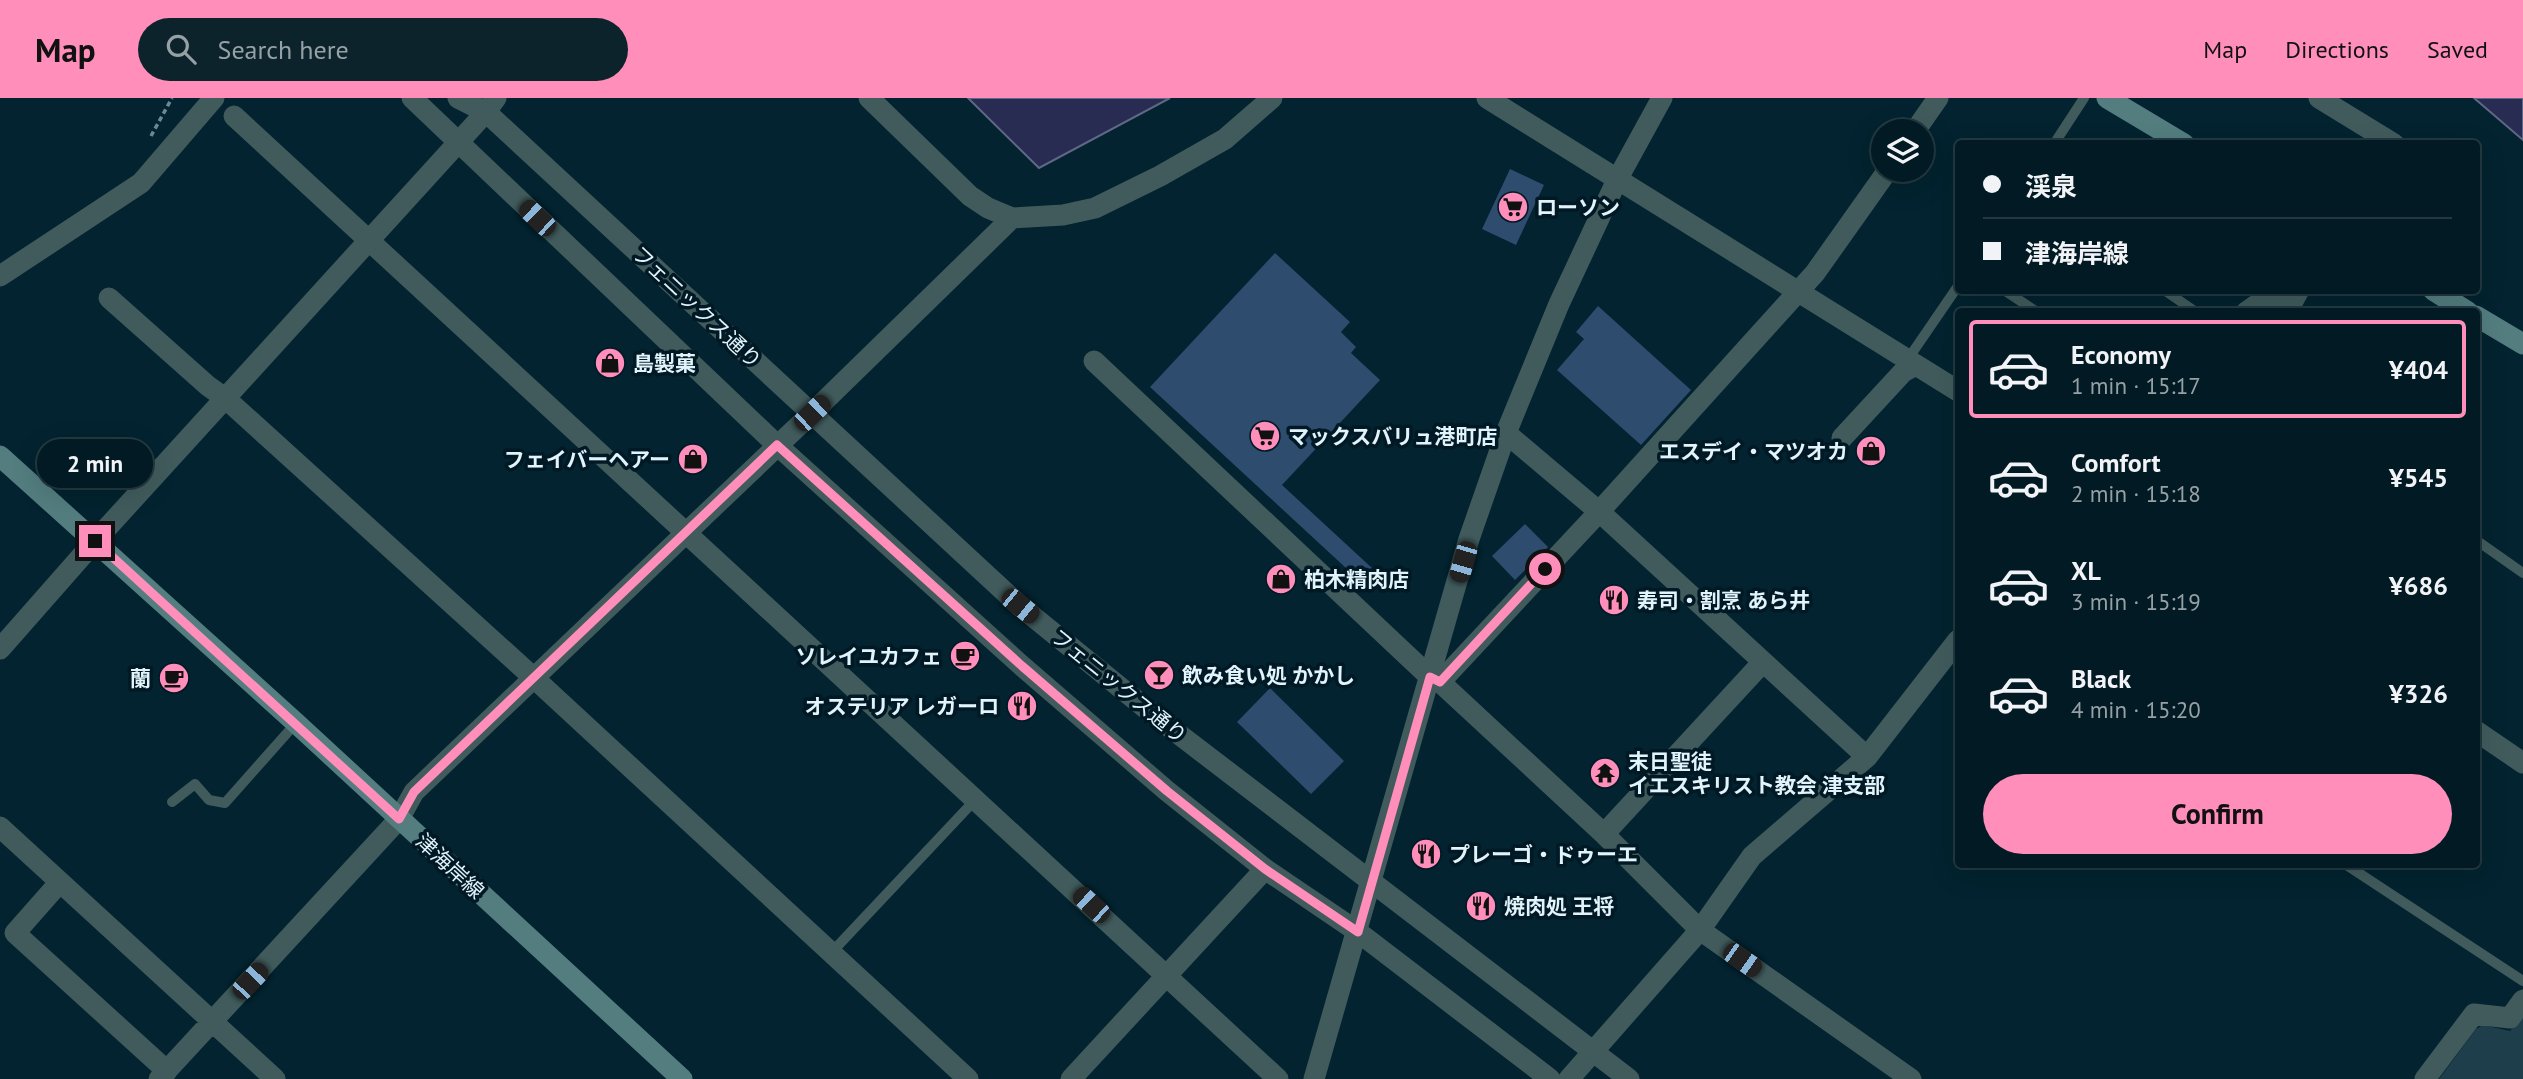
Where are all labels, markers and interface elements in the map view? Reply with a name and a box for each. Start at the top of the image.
search box [138,18,628,81]
text: Map [35,28,96,71]
icon: search [162,30,200,68]
text: Search here [218,33,349,66]
text: Map [2203,34,2247,65]
text: Directions [2285,34,2389,65]
text: Saved [2427,34,2488,65]
map controls [1871,119,1934,182]
button: layers [1871,119,1934,182]
text: 渓泉 [2025,170,2077,203]
supermarket icon: ローソン [1496,190,1530,224]
place label: ローソン [1536,194,1620,221]
car [515,196,560,240]
text: 津海岸線 [2025,237,2129,270]
street label: フェニックス通り [627,240,767,374]
icon: car [1987,338,2050,401]
text: Economy [2071,338,2171,371]
shop icon: 島製菓 [593,346,627,380]
place label: 島製菓 [633,350,696,377]
text: ¥404 [2389,353,2448,386]
text: 1 min · 15:17 [2071,371,2201,400]
car [790,391,835,435]
supermarket icon: マックスバリュ港町店 [1248,419,1282,453]
place label: マックスバリュ港町店 [1288,423,1497,450]
shop icon: エスデイ・マツオカ [1854,434,1888,468]
place label: エスデイ・マツオカ [1659,438,1848,465]
callout: 2 min [37,440,153,488]
shop icon: フェイバーヘアー [676,442,710,476]
place label: フェイバーヘアー [504,446,670,473]
icon: car [1987,446,2050,509]
text: Comfort [2071,446,2161,479]
text: 2 min [67,449,123,478]
text: ¥545 [2389,461,2448,494]
text: 2 min · 15:18 [2071,479,2201,508]
route end [79,525,111,557]
car [1448,539,1479,585]
route start [1529,553,1561,585]
icon: car [1987,554,2050,617]
text: XL [2071,554,2101,587]
shop icon: 柏木精肉店 [1264,562,1298,596]
place label: 柏木精肉店 [1304,566,1409,593]
text: ¥686 [2389,569,2448,602]
restaurant icon: 寿司・割烹 あら井 [1597,583,1631,617]
car [998,585,1043,627]
place label: 寿司・割烹 あら井 [1637,587,1810,614]
text: 3 min · 15:19 [2071,587,2201,616]
street label: フェニックス通り [1045,623,1193,749]
cafe icon: ソレイユカフェ [948,639,982,673]
place label: ソレイユカフェ [795,643,942,670]
bar icon: 飲み食い処 かかし [1142,658,1176,692]
cafe icon: 蘭 [157,661,191,695]
place label: 飲み食い処 かかし [1182,662,1355,689]
icon: car [1987,662,2050,725]
text: Black [2071,662,2131,695]
place label: 蘭 [130,665,151,692]
text: ¥326 [2389,677,2448,710]
restaurant icon: オステリア レガーロ [1005,689,1039,723]
place label: オステリア レガーロ [805,693,999,720]
text: 4 min · 15:20 [2071,695,2201,724]
place label: 末日聖徒 イエスキリスト教会 津支部 [1628,748,1885,799]
temple icon: 末日聖徒 イエスキリスト教会 津支部 [1588,756,1622,790]
button: Confirm [1983,774,2452,854]
street label: 津海岸線 [410,827,490,905]
restaurant icon: プレーゴ・ドゥーエ [1409,837,1443,871]
place label: プレーゴ・ドゥーエ [1449,841,1638,868]
car [1069,883,1114,927]
restaurant icon: 焼肉処 王将 [1464,889,1498,923]
place label: 焼肉処 王将 [1504,893,1614,920]
car [1719,939,1766,981]
car [228,958,273,1004]

